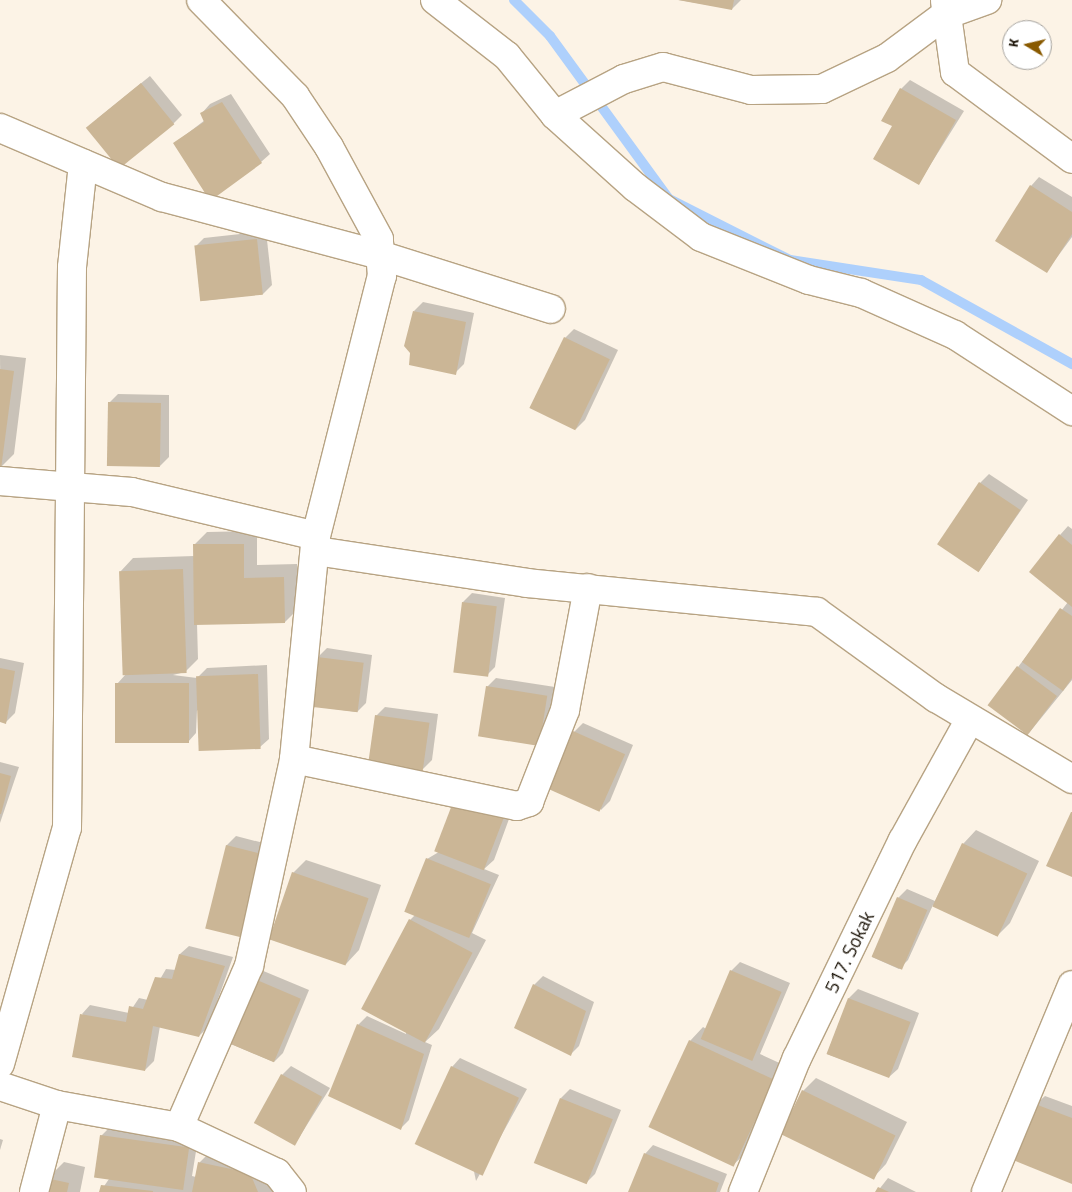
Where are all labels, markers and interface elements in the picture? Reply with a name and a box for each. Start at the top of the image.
north arrow [1002,20,1052,70]
text: K [1002,37,1024,48]
street label: 517. Sokak [819,907,879,997]

